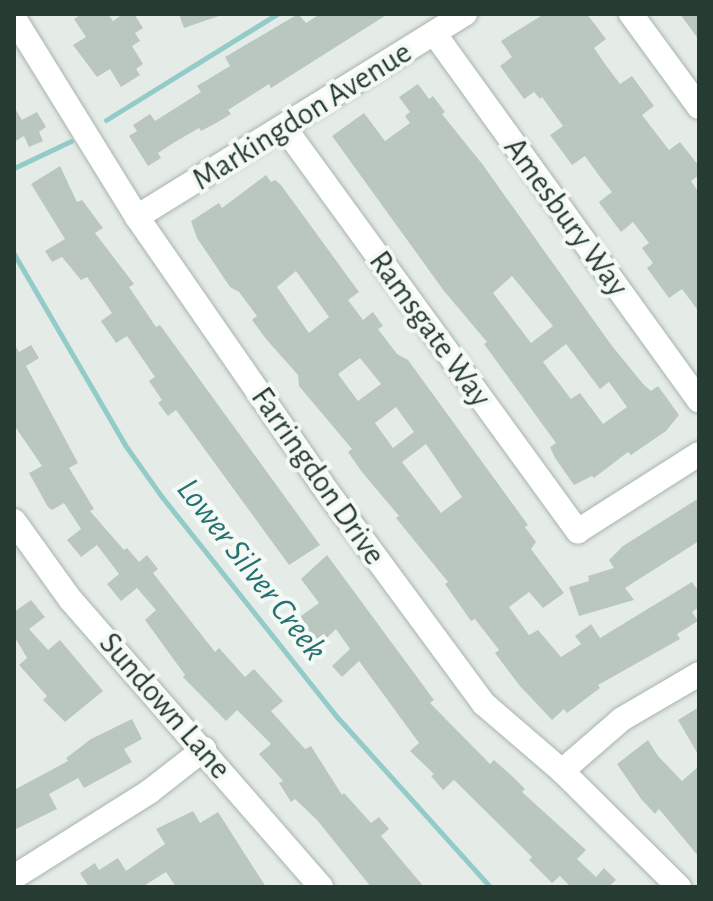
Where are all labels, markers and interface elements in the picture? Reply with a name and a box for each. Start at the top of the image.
street label: Markingdon Avenue [185,33,419,199]
street label: Amesbury Way [495,130,637,304]
street label: Ramsgate Way [360,243,500,415]
street label: Farringdon Drive [243,380,393,572]
water label: Lower Silver Creek [167,471,335,669]
street label: Sundown Lane [91,625,239,787]

